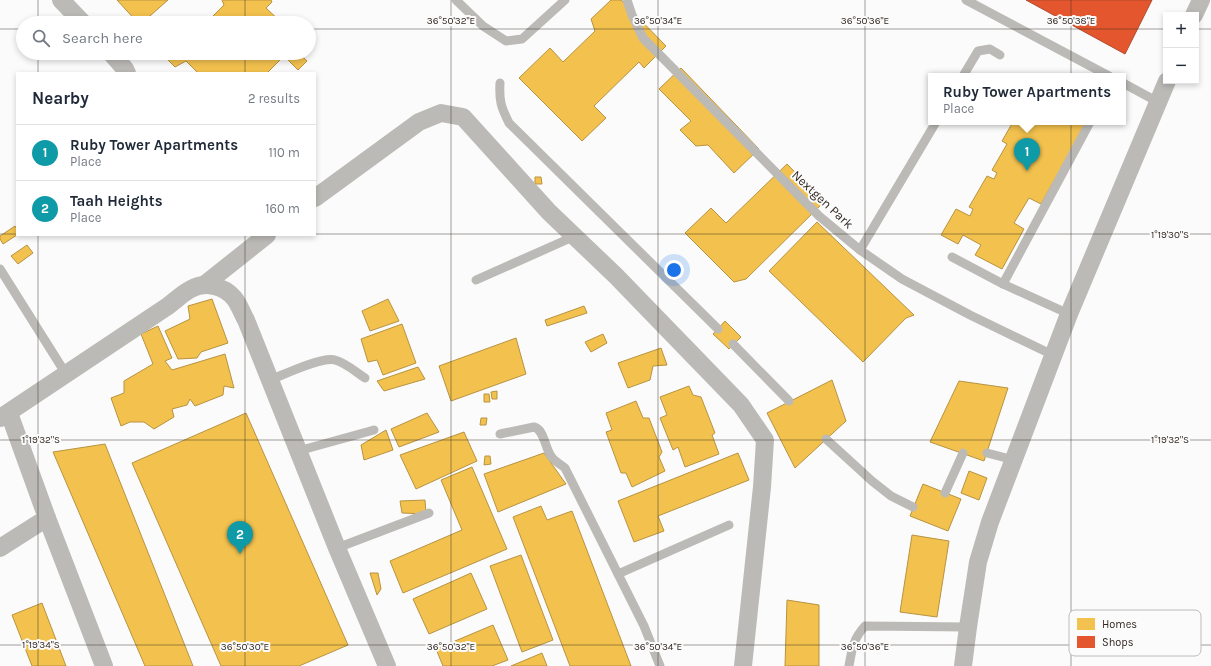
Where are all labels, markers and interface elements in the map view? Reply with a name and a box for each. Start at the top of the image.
map controls [1163,12,1199,84]
button: + [1163,12,1199,48]
text: 36°50'32"E [427,15,475,27]
text: 36°50'34"E [634,15,682,27]
text: 36°50'36"E [841,15,889,27]
text: 36°50'38"E [1047,15,1095,27]
search box [16,16,316,60]
icon: search [30,27,52,49]
text: Search here [62,29,143,47]
button: − [1163,48,1199,84]
popup [928,73,1126,125]
text: Ruby Tower Apartments [943,83,1111,101]
text: Nearby [32,88,89,108]
text: 2 results [248,91,300,106]
text: Place [943,101,974,116]
text: Ruby Tower Apartments [70,136,238,154]
pin: 1 [1014,138,1040,171]
text: 1 [43,145,47,160]
text: 110 m [268,145,300,160]
text: Place [70,154,101,169]
street label: Nextgen Park [789,167,856,232]
text: Taah Heights [70,192,163,210]
text: 2 [41,201,49,216]
text: 160 m [265,201,300,216]
text: Place [70,210,101,225]
text: 1°19'30"S [1151,229,1189,241]
your location [664,260,684,280]
text: 1°19'32"S [22,434,60,446]
text: 1°19'32"S [1151,434,1189,446]
pin: 2 [227,521,253,554]
legend [1069,610,1201,656]
text: Homes [1102,618,1137,631]
text: Shops [1102,636,1134,649]
text: 1°19'34"S [22,639,60,651]
text: 36°50'30"E [221,641,269,653]
text: 36°50'32"E [427,641,475,653]
text: 36°50'34"E [634,641,682,653]
text: 36°50'36"E [841,641,889,653]

